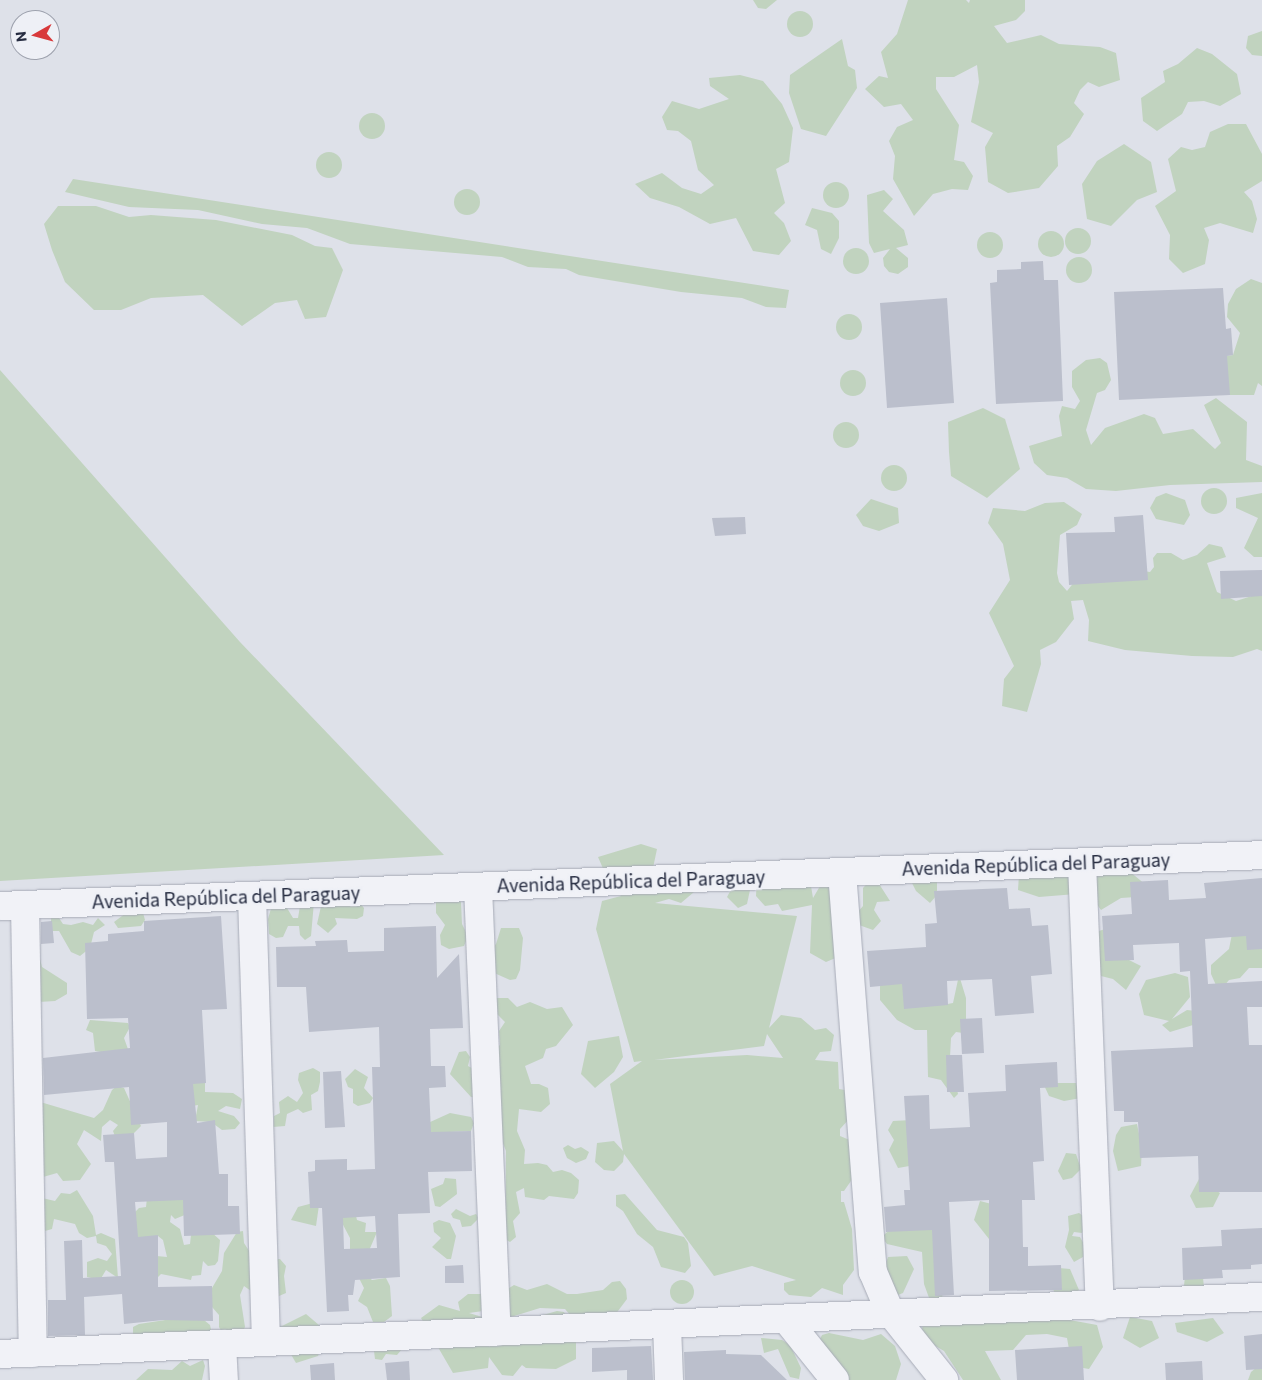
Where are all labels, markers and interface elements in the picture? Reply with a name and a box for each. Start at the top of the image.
north arrow [10,10,60,60]
text: N [12,31,30,43]
street label: Avenida República del Paraguay [901,848,1171,880]
street label: Avenida República del Paraguay [496,865,766,897]
street label: Avenida República del Paraguay [91,881,361,913]

